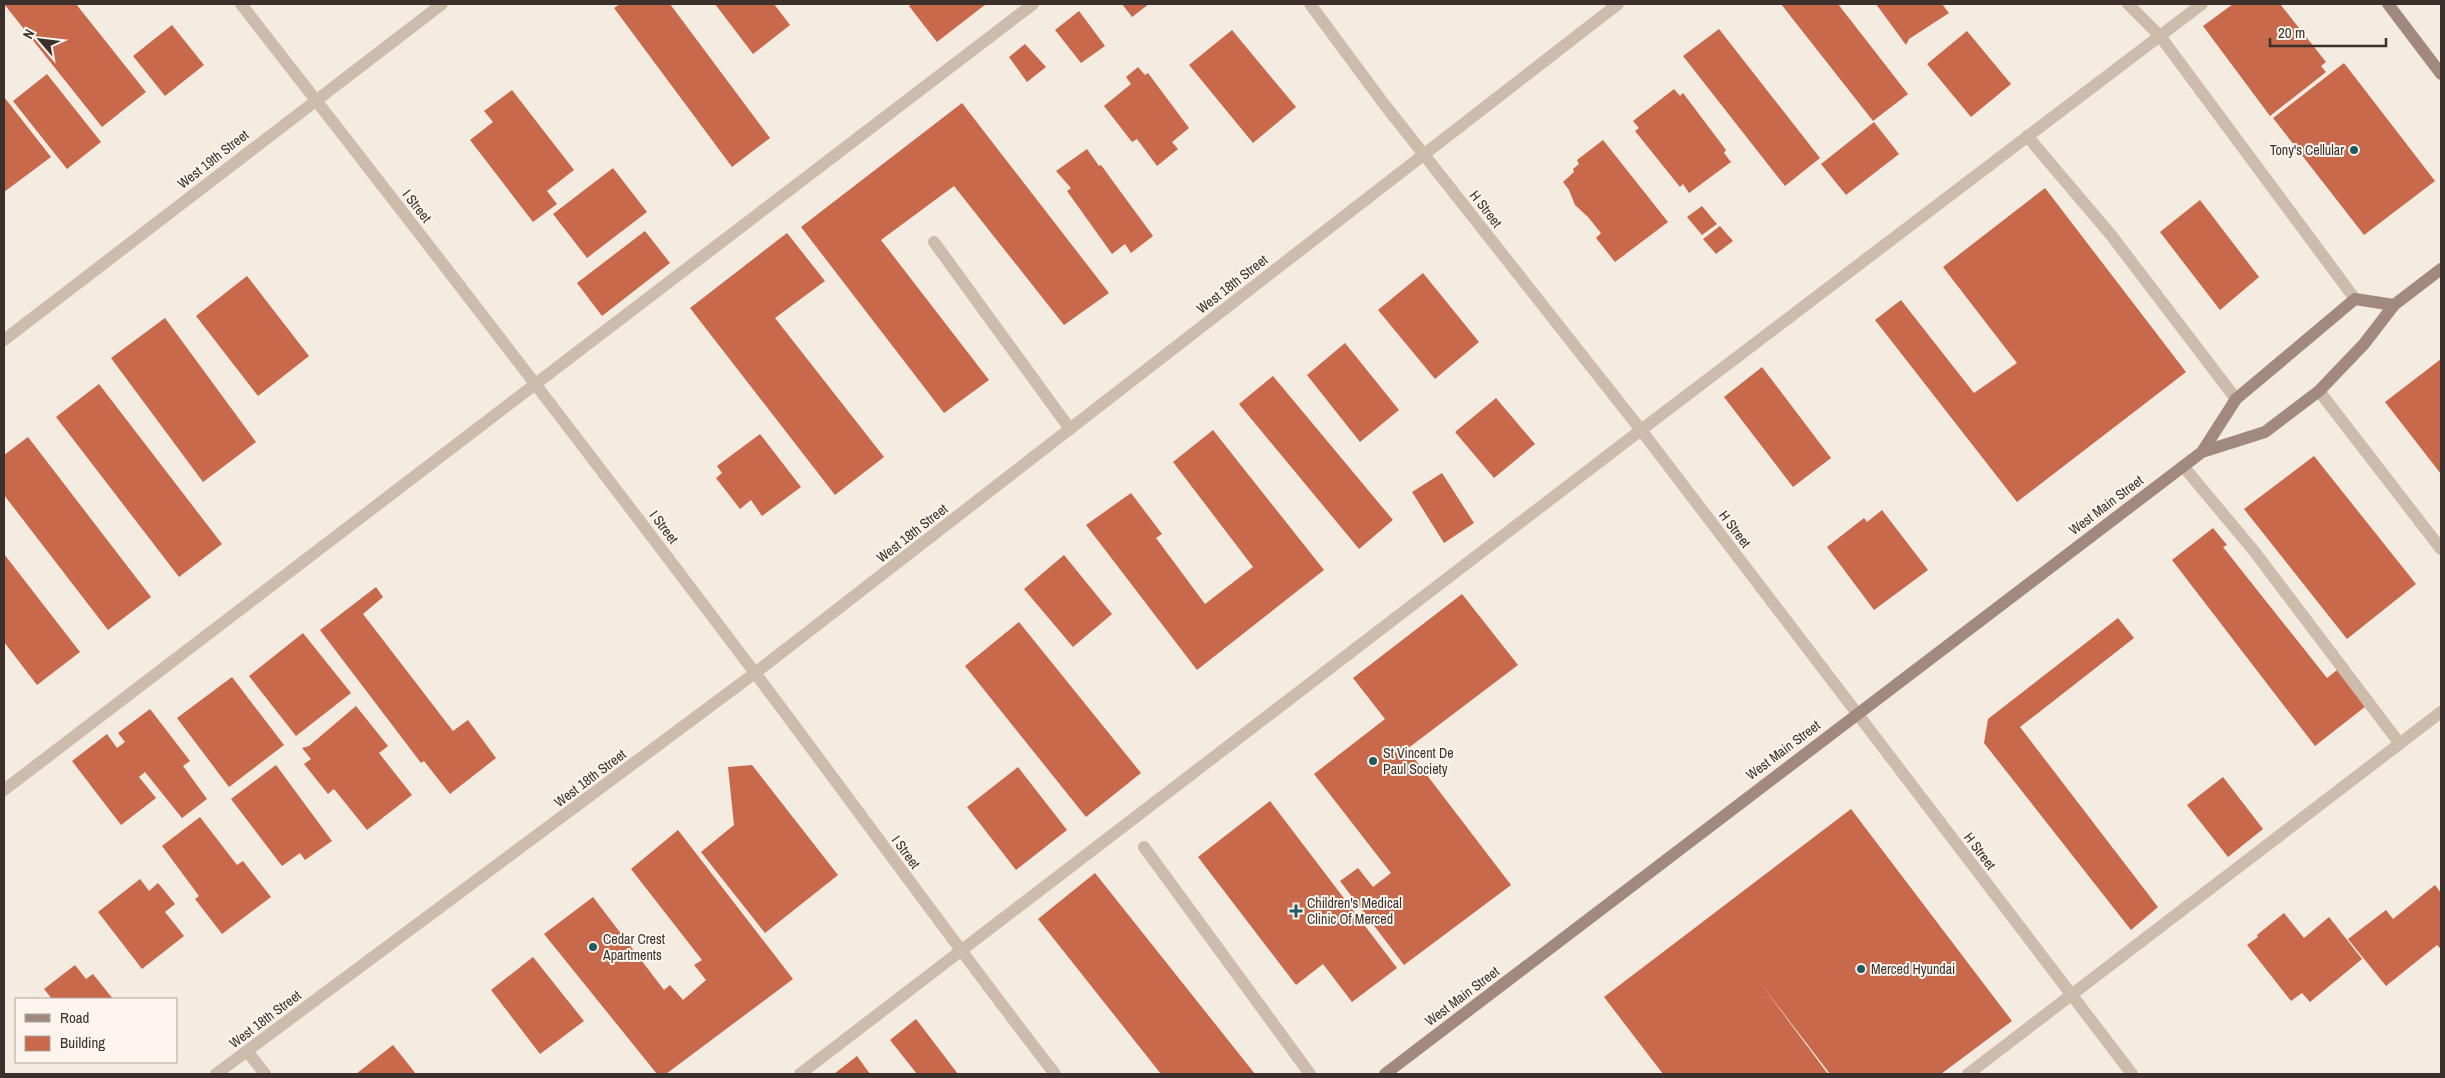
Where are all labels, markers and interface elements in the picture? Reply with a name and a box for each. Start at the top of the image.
north arrow [15,15,65,65]
scale bar [2270,15,2386,47]
text: 20 m [2278,22,2305,43]
text: N [19,26,38,42]
street label: West 19th Street [174,126,252,192]
place label: Tony's Cellular [2270,141,2344,159]
marker: Tony's Cellular [2348,144,2360,156]
street label: I Street [399,186,435,226]
street label: H Street [1466,187,1506,231]
street label: West 18th Street [1193,251,1271,317]
street label: West Main Street [2065,471,2147,539]
street label: West 18th Street [873,500,951,566]
street label: I Street [646,507,682,547]
street label: H Street [1715,507,1755,551]
street label: West Main Street [1742,716,1824,784]
place label: St Vincent De Paul Society [1383,744,1454,778]
street label: West 18th Street [551,745,629,811]
marker: St Vincent De Paul Society [1367,755,1379,767]
street label: H Street [1960,829,2000,873]
street label: I Street [888,832,924,872]
place label: Children's Medical Clinic Of Merced [1307,894,1402,928]
marker: Children's Medical Clinic Of Merced [1289,904,1303,918]
place label: Cedar Crest Apartments [602,930,665,964]
marker: Cedar Crest Apartments [587,941,599,953]
place label: Merced Hyundai [1871,960,1955,978]
street label: West Main Street [1421,962,1503,1030]
marker: Merced Hyundai [1855,963,1867,975]
street label: West 18th Street [226,986,304,1052]
legend [15,998,178,1063]
text: Road [60,1007,89,1028]
text: Building [60,1032,105,1053]

